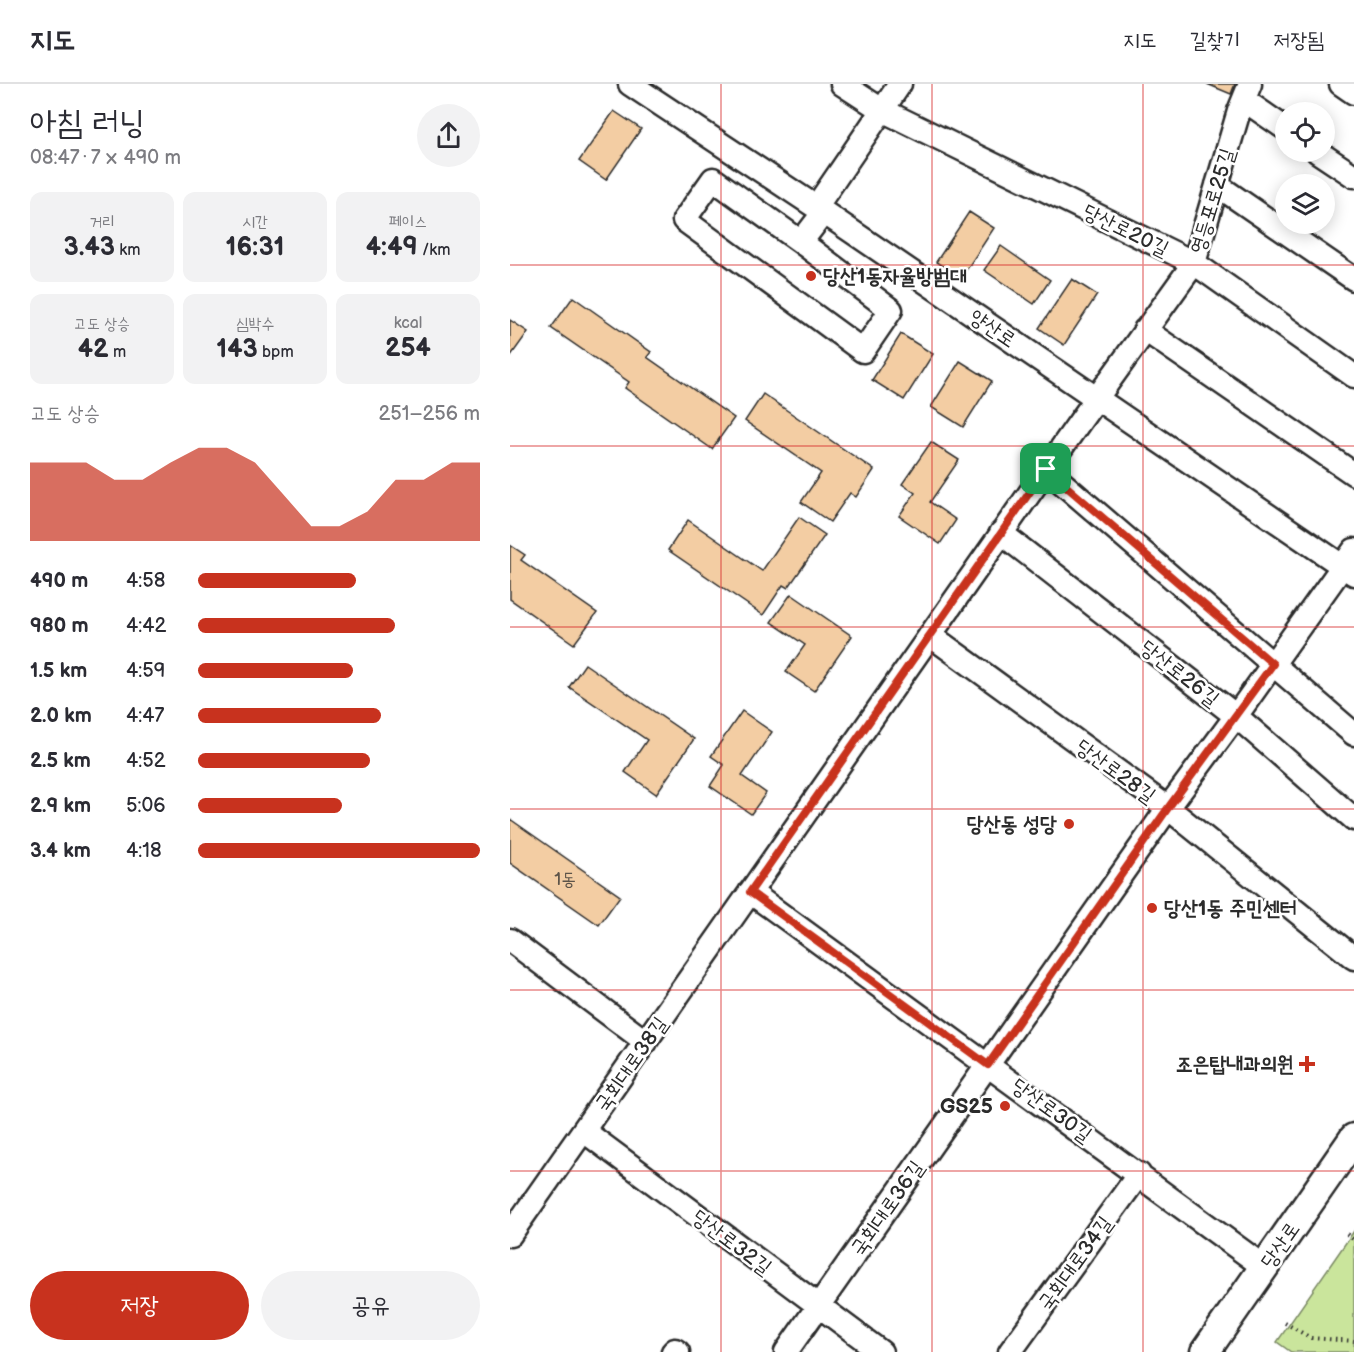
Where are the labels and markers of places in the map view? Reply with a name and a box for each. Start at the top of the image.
place label: 당산1동자율방범대 [823,264,967,289]
marker: 당산1동자율방범대 [804,269,818,283]
pin [1020,443,1071,494]
place label: 당산동 성당 [967,812,1057,837]
marker: 당산동 성당 [1062,817,1076,831]
place label: 당산1동 주민센터 [1164,896,1297,921]
marker: 당산1동 주민센터 [1145,901,1159,915]
place label: 조은탑내과의원 [1176,1052,1294,1077]
marker: 조은탑내과의원 [1298,1055,1316,1073]
place label: GS25 [940,1094,993,1119]
marker: GS25 [998,1099,1012,1113]

